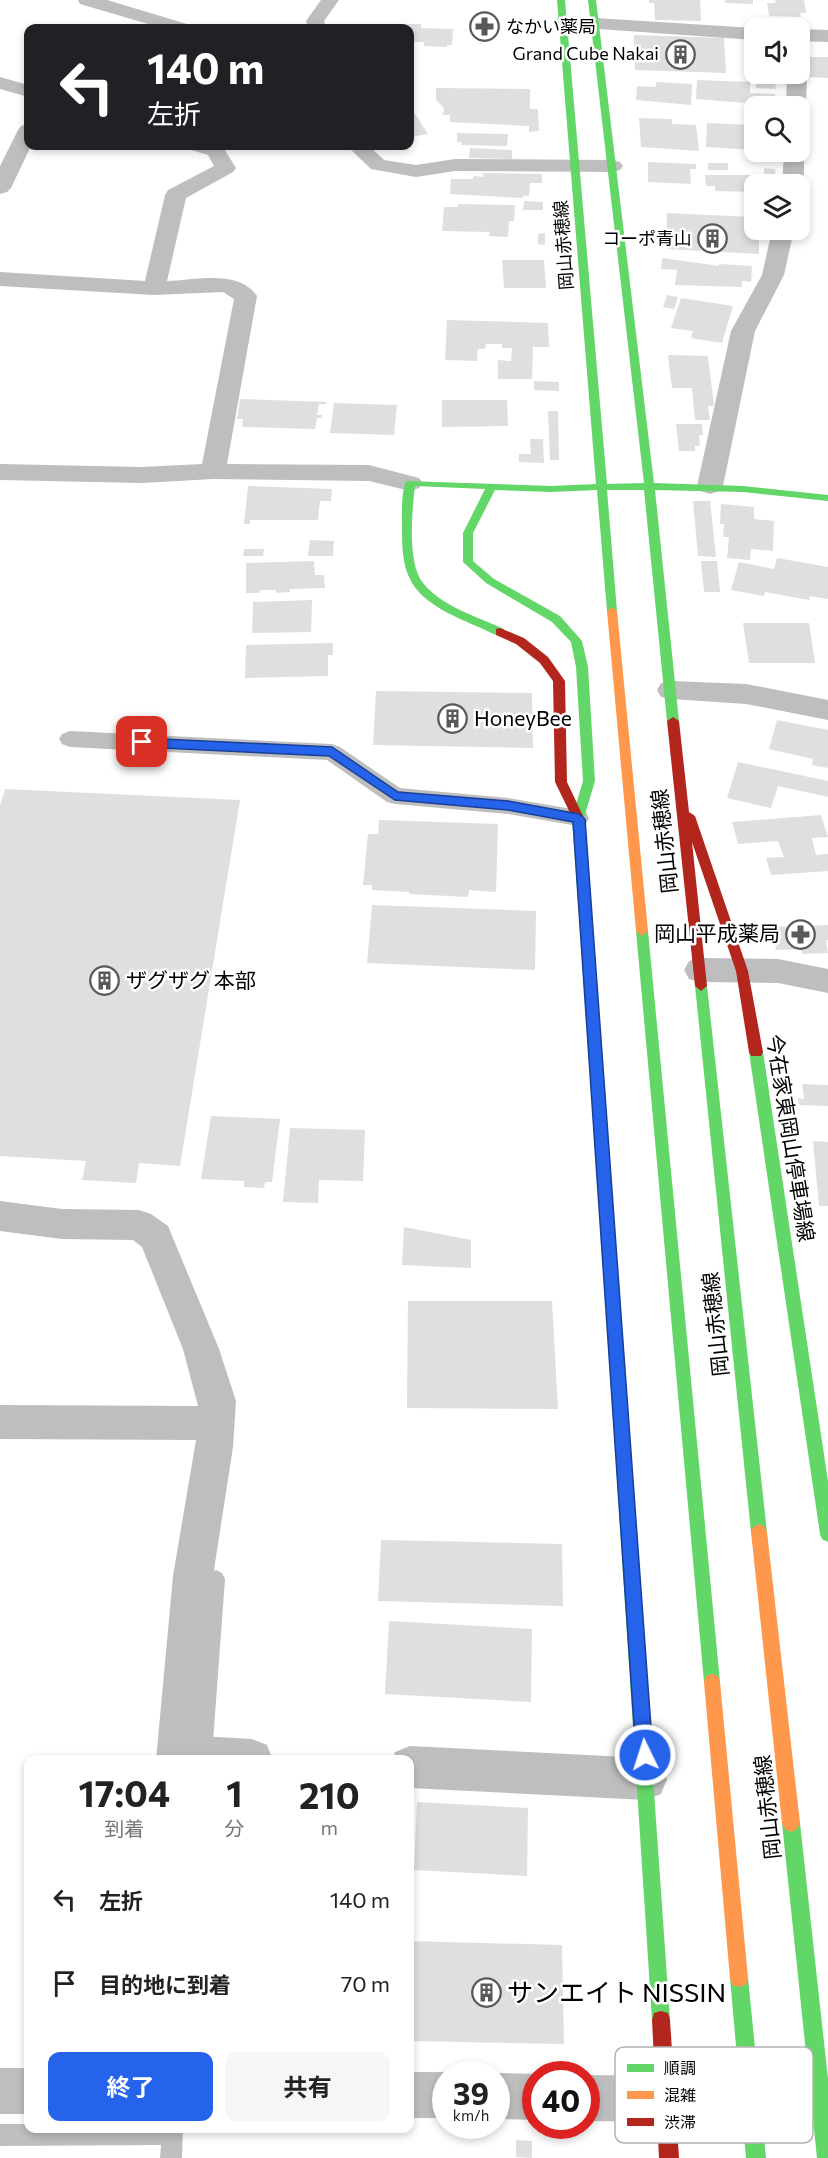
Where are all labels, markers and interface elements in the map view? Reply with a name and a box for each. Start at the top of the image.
pharmacy icon: なかい薬局 [469,11,501,43]
place label: なかい薬局 [506,15,596,37]
map controls [744,18,810,240]
button: sound [744,18,810,84]
building icon: Grand Cube Nakai [664,38,696,70]
text: 140 m [147,41,264,93]
place label: Grand Cube Nakai [512,42,659,64]
icon: left [48,48,126,126]
button: search [744,96,810,162]
text: 左折 [147,97,201,130]
button: layers [744,174,810,240]
street label: 岡山赤穂線 [549,199,577,291]
building icon: コーポ青山 [697,223,729,255]
place label: コーポ青山 [602,227,692,249]
building icon: HoneyBee [437,703,469,735]
place label: HoneyBee [474,705,572,730]
pin [116,716,167,767]
icon: arrive [125,725,158,758]
street label: 岡山赤穂線 [646,788,681,895]
pharmacy icon: 岡山平成薬局 [785,918,817,950]
place label: 岡山平成薬局 [654,920,780,945]
building icon: ザグザグ 本部 [89,965,121,997]
place label: ザグザグ 本部 [126,967,256,992]
street label: 今在家東岡山停車場線 [763,1032,820,1243]
street label: 岡山赤穂線 [697,1271,732,1378]
position arrow [613,1723,677,1787]
street label: 岡山赤穂線 [749,1754,784,1861]
text: 17:04 [78,1770,170,1814]
text: 1 [226,1770,243,1814]
text: 210 [299,1772,360,1816]
text: m [321,1815,338,1839]
text: 到着 [104,1816,144,1840]
text: 分 [224,1816,244,1840]
icon: left [48,1883,81,1916]
text: 140 m [330,1886,390,1913]
text: 左折 [99,1887,143,1914]
icon: arrive [48,1967,81,2000]
text: 70 m [341,1970,390,1997]
text: 目的地に到着 [99,1971,231,1998]
place label: サンエイト NISSIN [507,1976,726,2007]
building icon: サンエイト NISSIN [470,1977,502,2009]
legend [615,2047,813,2143]
button: 終了 [48,2052,213,2121]
button: 共有 [225,2052,390,2121]
text: 順調 [664,2058,696,2077]
speed limit sign: 40 [522,2061,600,2139]
text: 39 [453,2074,489,2111]
text: 混雑 [664,2085,696,2104]
text: km/h [453,2106,489,2124]
text: 渋滞 [664,2112,696,2131]

